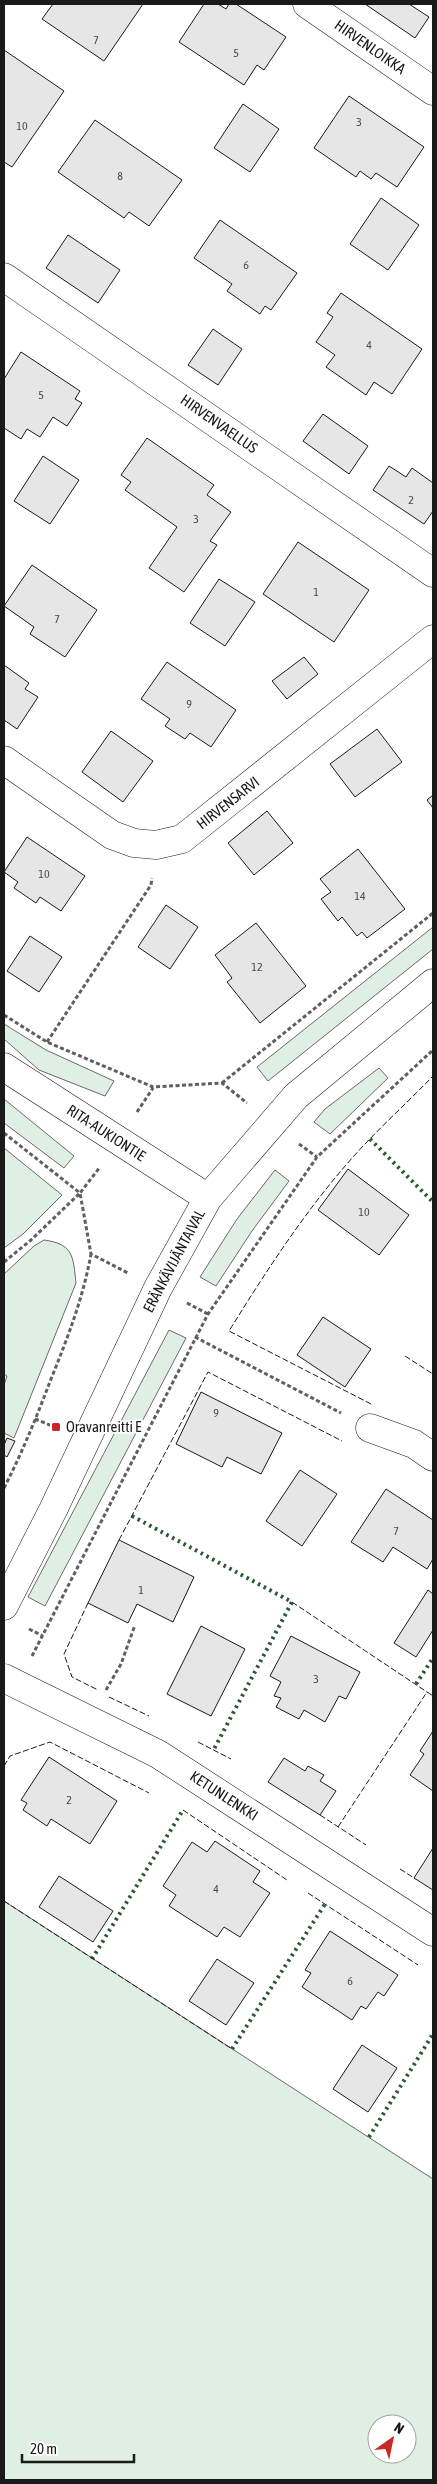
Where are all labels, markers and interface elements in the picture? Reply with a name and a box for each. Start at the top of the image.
street label: HIRVENLOIKKA [332,16,410,78]
house number: 7 [93,33,99,47]
house number: 5 [233,46,239,60]
house number: 3 [356,115,362,129]
house number: 10 [16,119,28,133]
house number: 8 [117,169,123,183]
house number: 6 [243,258,249,272]
house number: 4 [366,338,372,352]
house number: 5 [38,388,44,402]
street label: HIRVENVAELLUS [178,391,261,456]
house number: 2 [408,493,414,507]
house number: 3 [193,512,199,526]
house number: 1 [313,585,319,599]
house number: 7 [54,612,60,626]
house number: 9 [186,697,192,711]
street label: HIRVENSARVI [193,773,262,832]
house number: 10 [38,867,50,881]
house number: 14 [354,889,366,903]
house number: 12 [251,960,263,974]
street label: RITA-AUKIONTIE [64,1101,149,1165]
house number: 10 [358,1205,370,1219]
street label: ERÄNKÄVIJÄNTAIVAL [139,1206,208,1315]
house number: 9 [213,1406,219,1420]
place label: Oravanreitti E [66,1418,142,1435]
marker: Oravanreitti E [50,1421,62,1433]
house number: 7 [393,1524,399,1538]
house number: 1 [138,1583,144,1597]
house number: 3 [313,1672,319,1686]
street label: KETUNLENKKI [187,1767,261,1824]
house number: 2 [66,1793,72,1807]
house number: 4 [213,1882,219,1896]
house number: 6 [347,1974,353,1988]
north arrow [367,2414,417,2464]
text: N [391,2419,407,2437]
scale bar [22,2432,135,2464]
text: 20 m [30,2440,57,2457]

